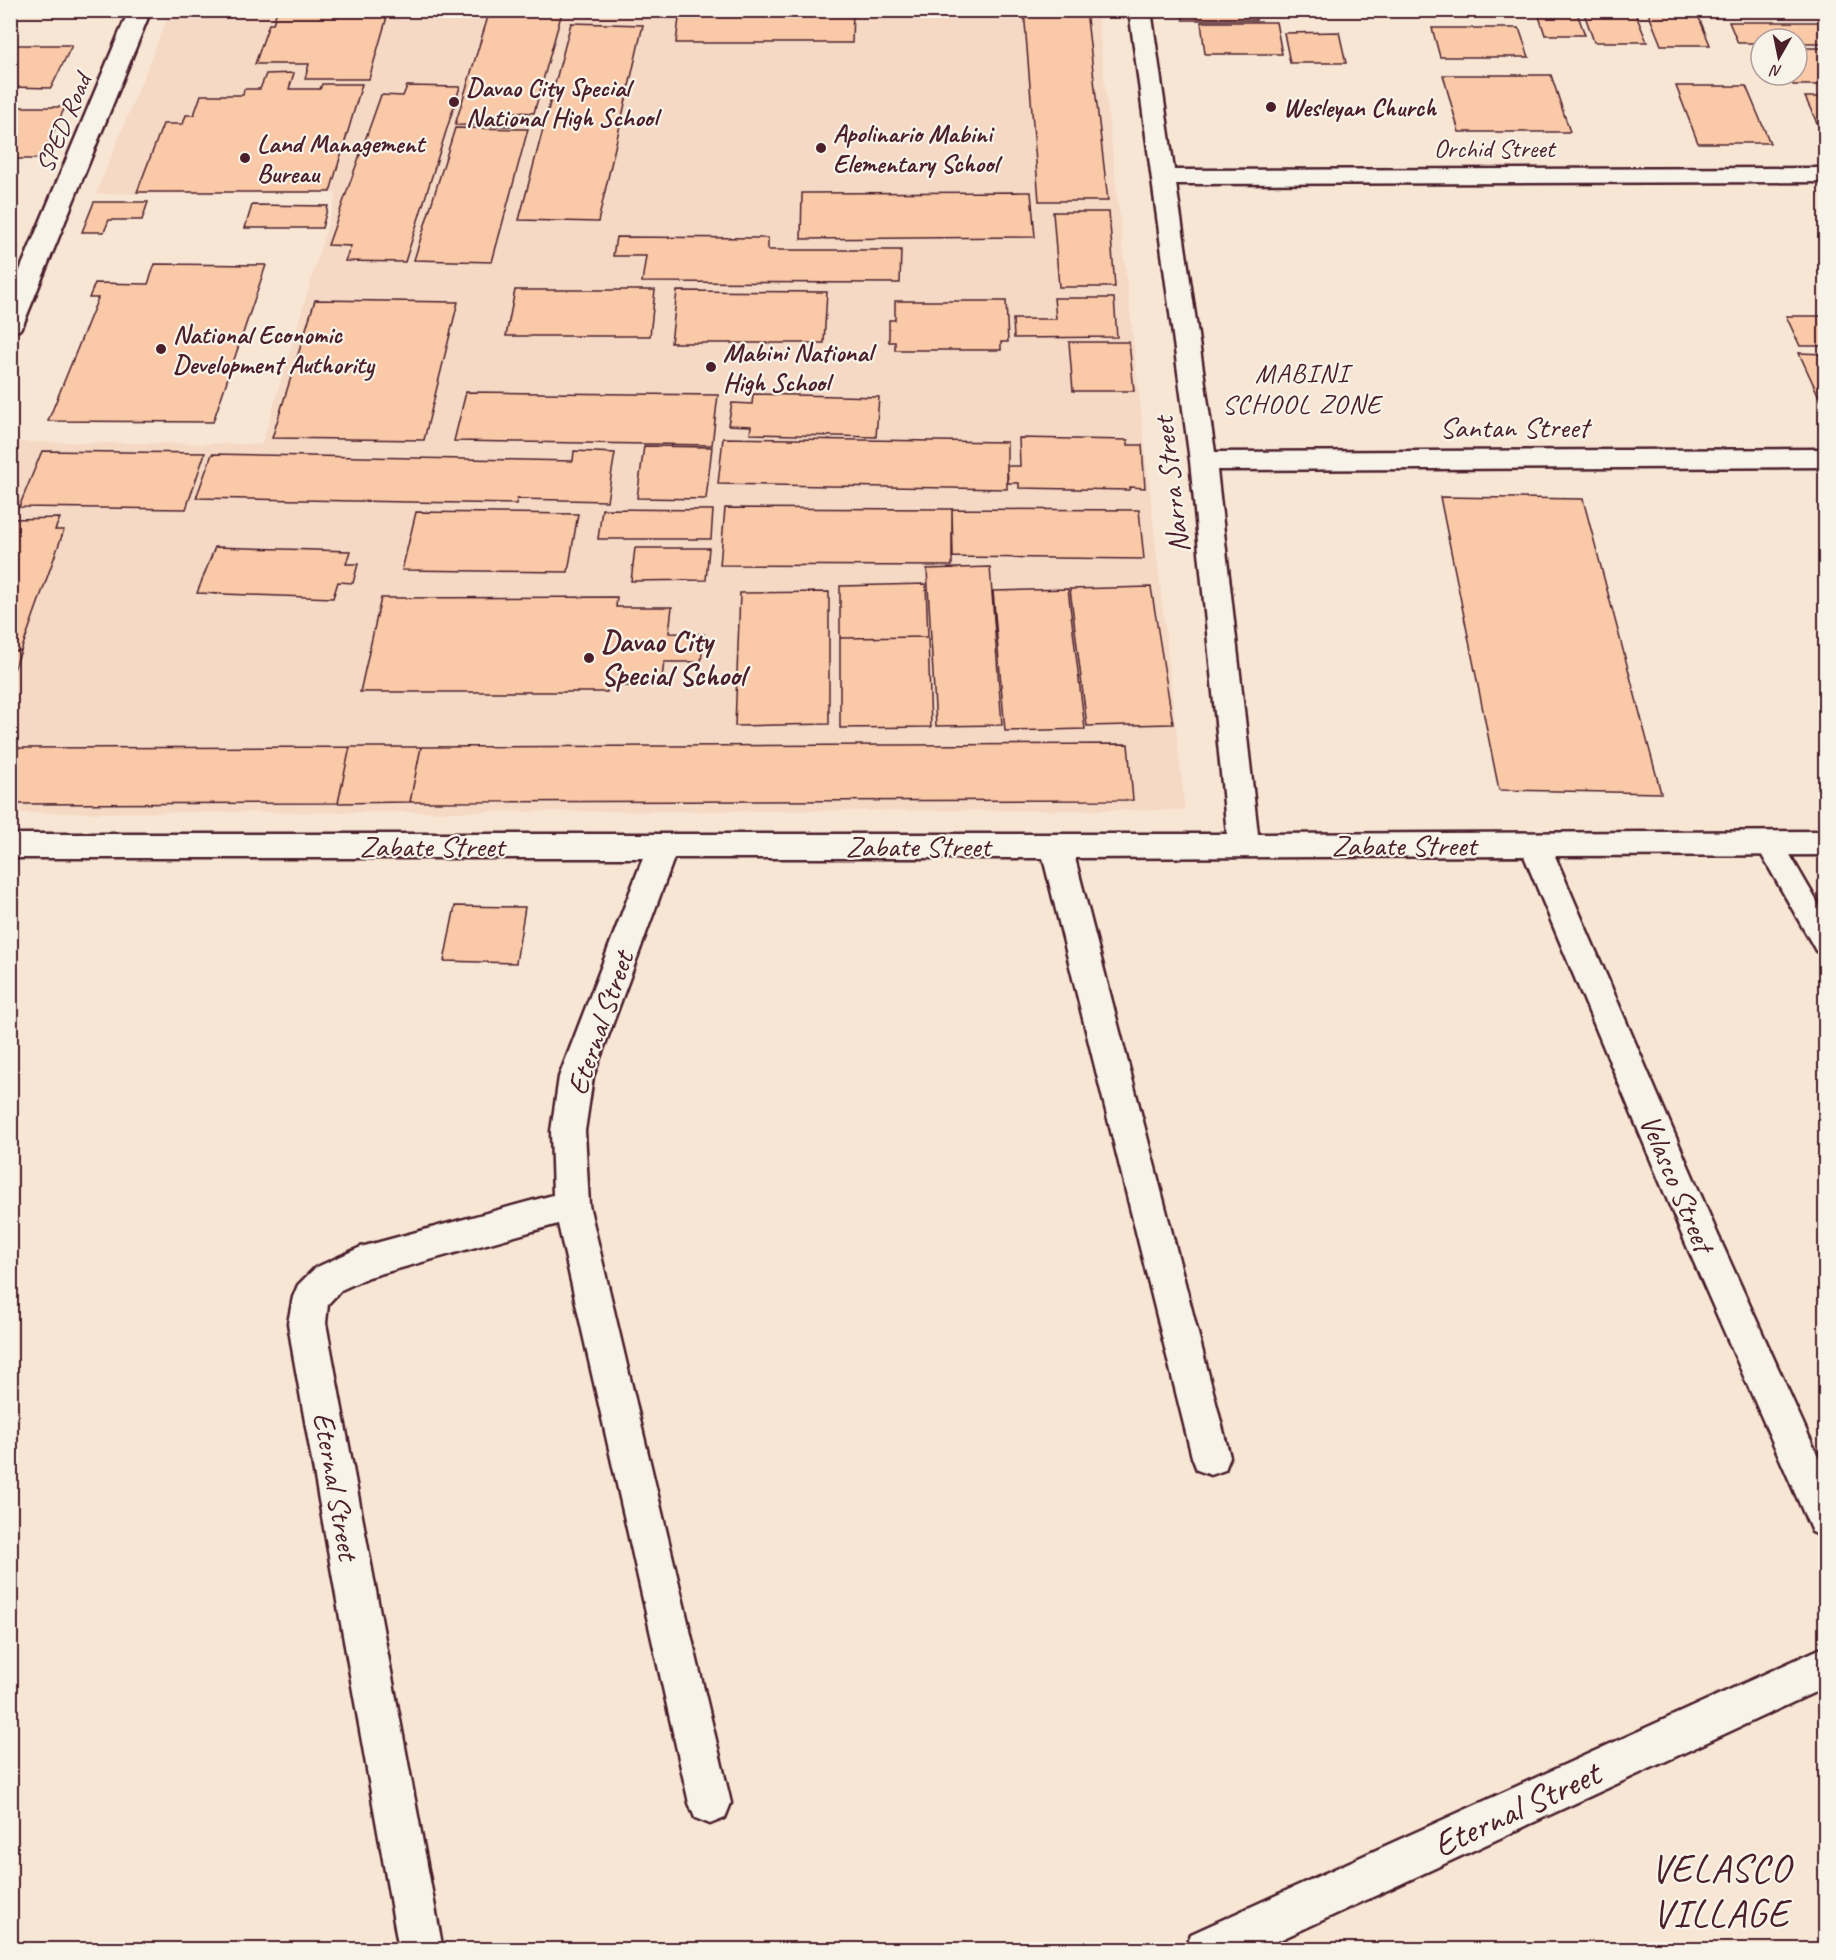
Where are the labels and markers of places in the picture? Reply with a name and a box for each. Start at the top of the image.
place label: Davao City Special National High School [466,71,662,134]
place label: Wesleyan Church [1283,91,1437,124]
marker: Davao City Special National High School [447,95,461,109]
marker: Wesleyan Church [1264,100,1278,114]
place label: Apolinario Mabini Elementary School [833,117,1003,180]
place label: Land Management Bureau [257,127,426,190]
marker: Apolinario Mabini Elementary School [814,141,828,155]
marker: Land Management Bureau [238,151,252,165]
place label: National Economic Development Authority [173,318,376,381]
place label: Mabini National High School [723,336,877,399]
marker: National Economic Development Authority [154,342,168,356]
marker: Mabini National High School [704,360,718,374]
place label: Davao City Special School [601,622,751,694]
marker: Davao City Special School [582,651,596,665]

